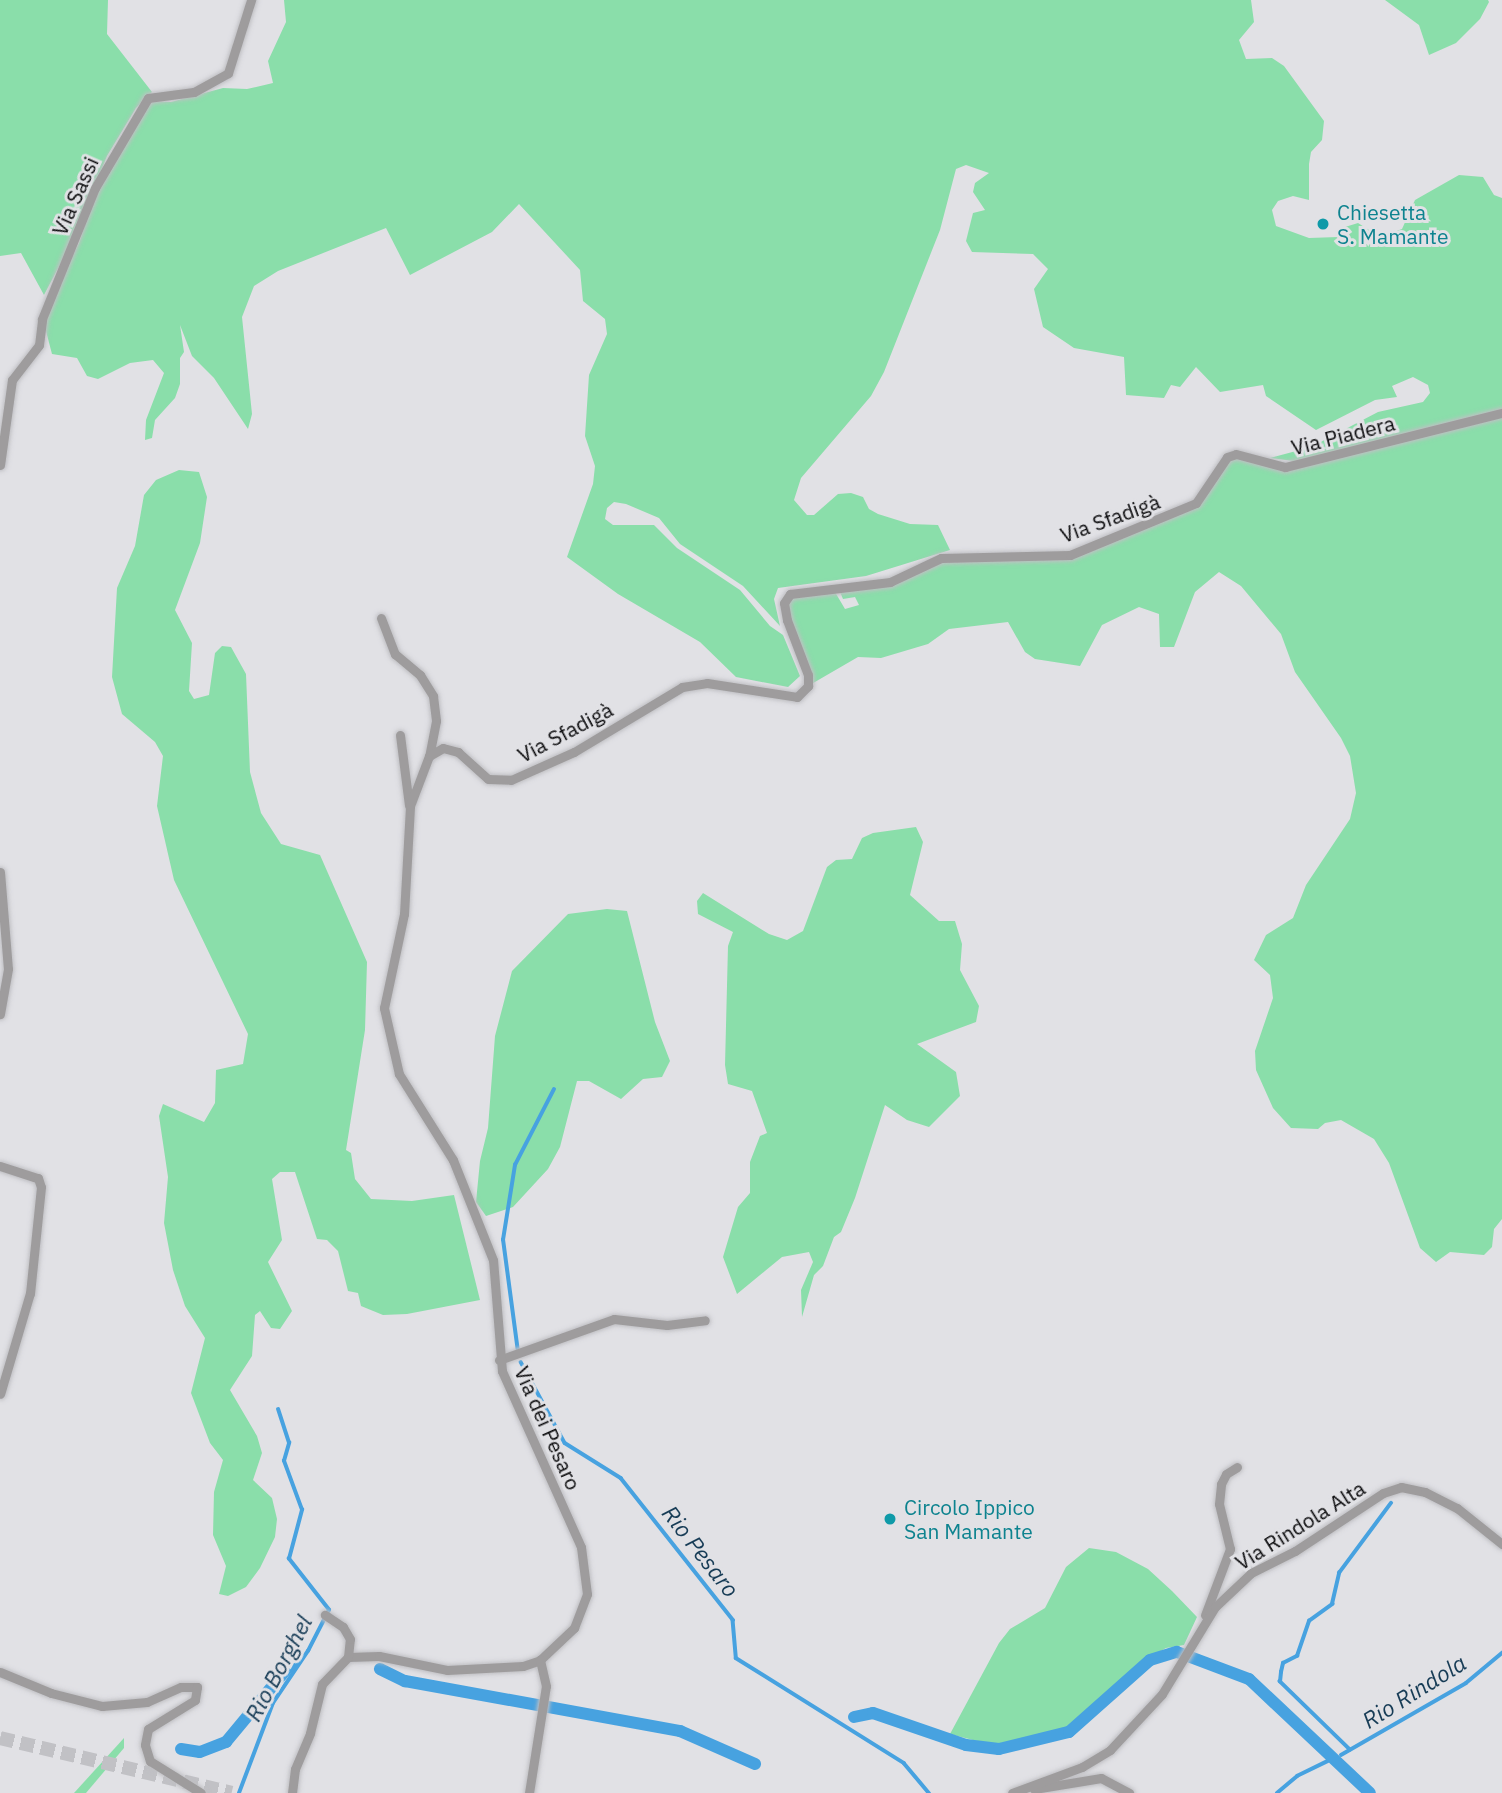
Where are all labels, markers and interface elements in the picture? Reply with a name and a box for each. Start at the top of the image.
street label: Via Sassi [47,153,103,239]
place label: Chiesetta S. Mamante [1337,199,1448,249]
marker: Chiesetta S. Mamante [1315,216,1331,232]
street label: Via Piadera [1289,410,1397,460]
street label: Via Sfadigà [1057,488,1163,548]
street label: Via Sfadigà [513,696,617,768]
street label: Via dei Pesaro [509,1362,587,1494]
street label: Via Rindola Alta [1230,1475,1370,1575]
place label: Circolo Ippico San Mamante [904,1494,1035,1544]
water label: Rio Pesaro [657,1500,745,1602]
marker: Circolo Ippico San Mamante [882,1511,898,1527]
water label: Rio Borghel [239,1610,317,1726]
water label: Rio Rindola [1357,1648,1471,1734]

